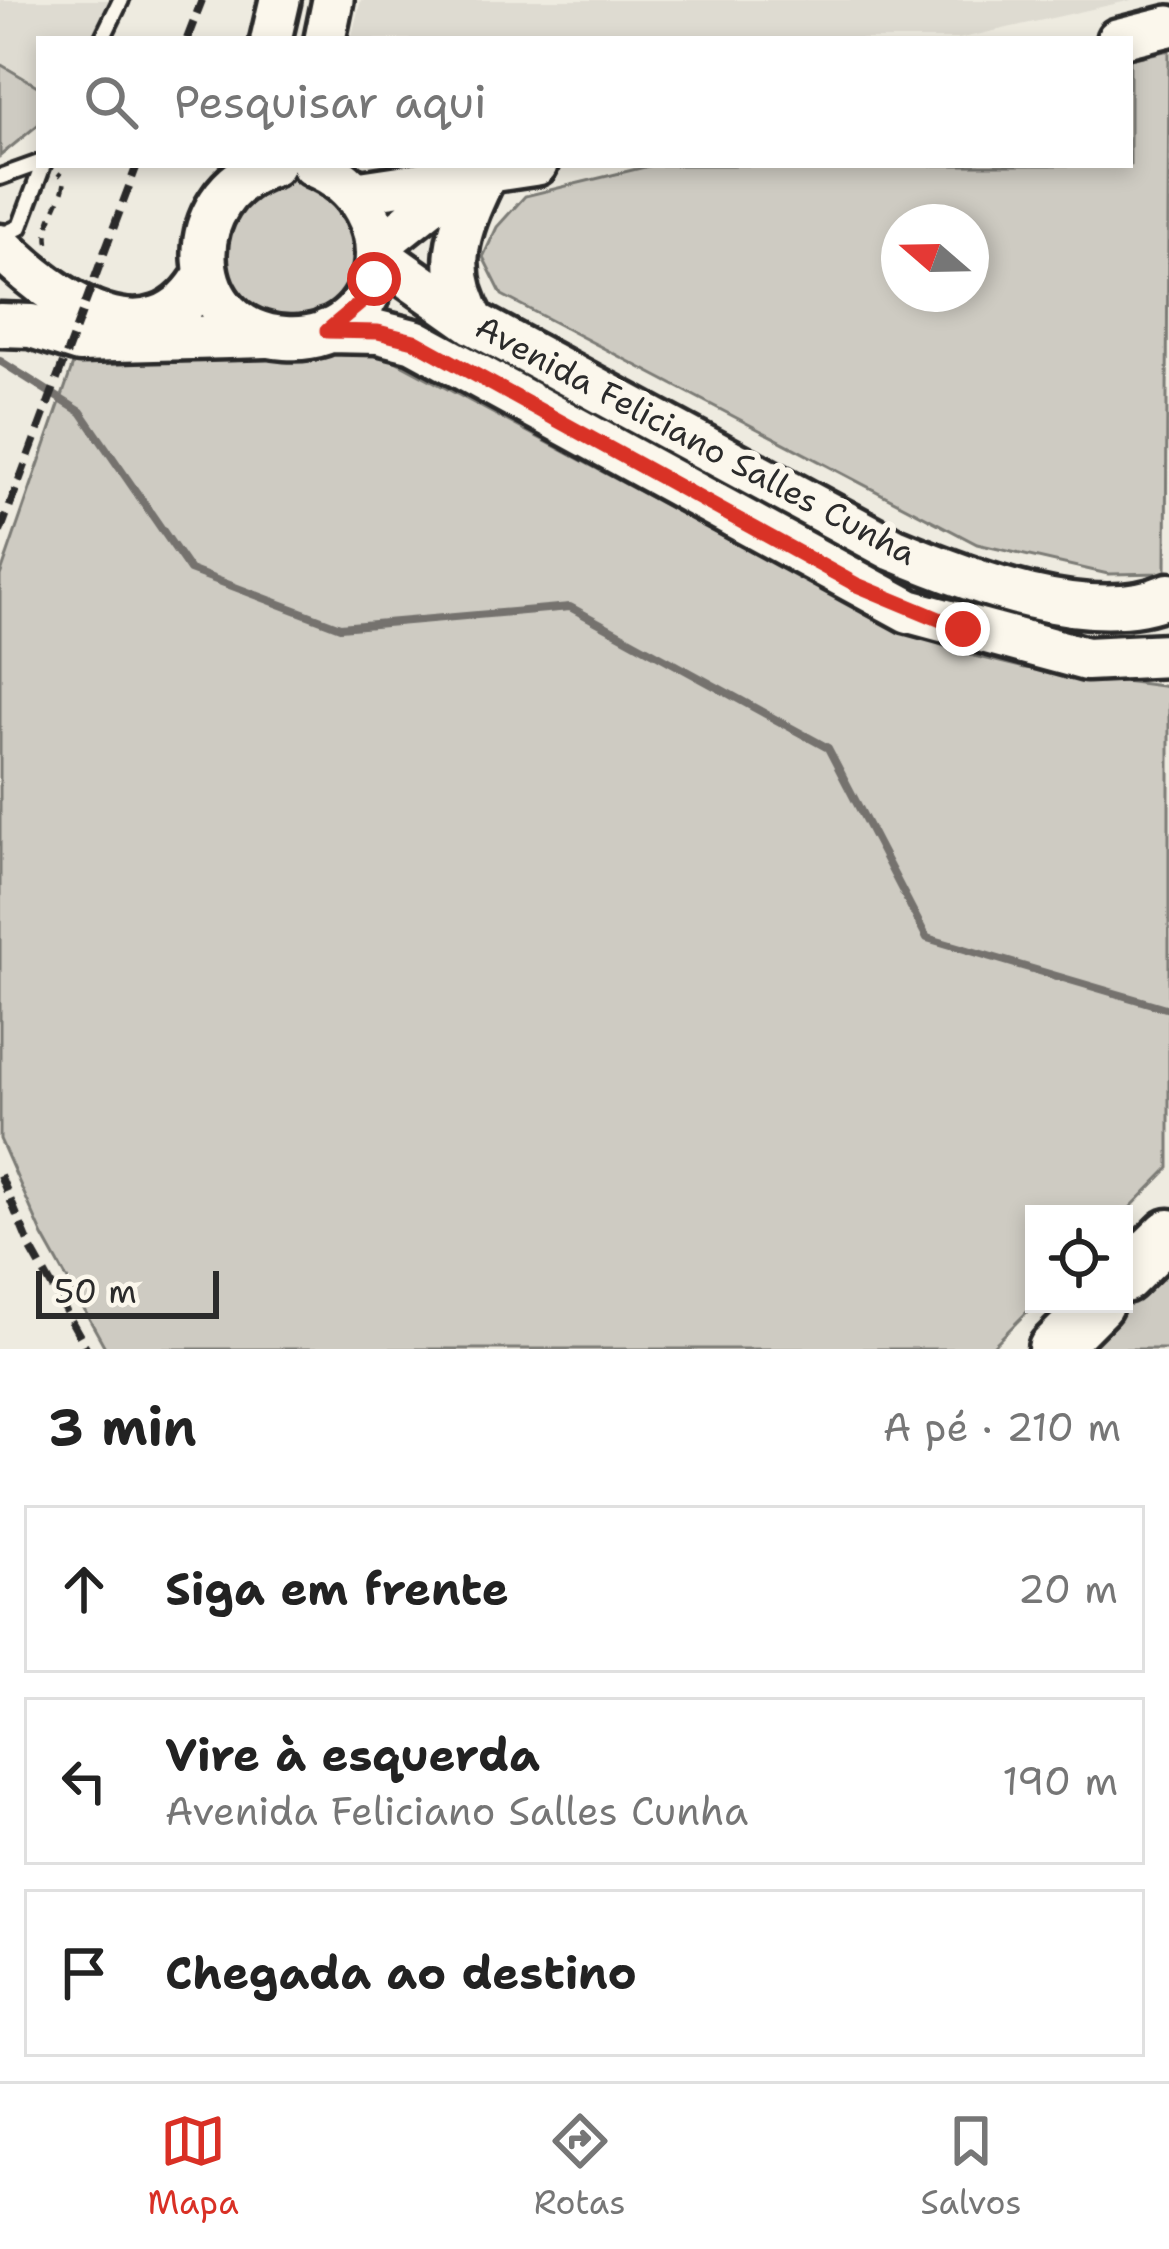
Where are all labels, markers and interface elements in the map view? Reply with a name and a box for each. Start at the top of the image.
search box [36,36,1133,168]
icon: search [78,69,144,135]
text: Pesquisar aqui [174,72,487,132]
north arrow [881,204,989,312]
route start [347,252,401,306]
street label: Avenida Feliciano Salles Cunha [468,304,924,576]
route end [936,602,990,656]
map controls [1025,1205,1133,1313]
button: locate [1025,1205,1133,1313]
scale bar [36,1265,219,1318]
text: 50 m [54,1269,137,1314]
text: 3 min [48,1393,197,1461]
text: A pé · 210 m [883,1401,1121,1453]
icon: ahead [51,1556,117,1622]
text: Siga em frente [165,1559,509,1619]
text: 20 m [1018,1563,1118,1615]
text: Vire à esquerda [165,1725,540,1785]
icon: left [51,1748,117,1814]
text: 190 m [1002,1755,1118,1807]
text: Avenida Feliciano Salles Cunha [165,1785,748,1837]
icon: arrive [51,1940,117,2006]
text: Chegada ao destino [165,1943,637,2003]
tab: Mapa [147,2108,239,2225]
tab: Rotas [534,2108,626,2225]
tab: Salvos [921,2108,1022,2225]

